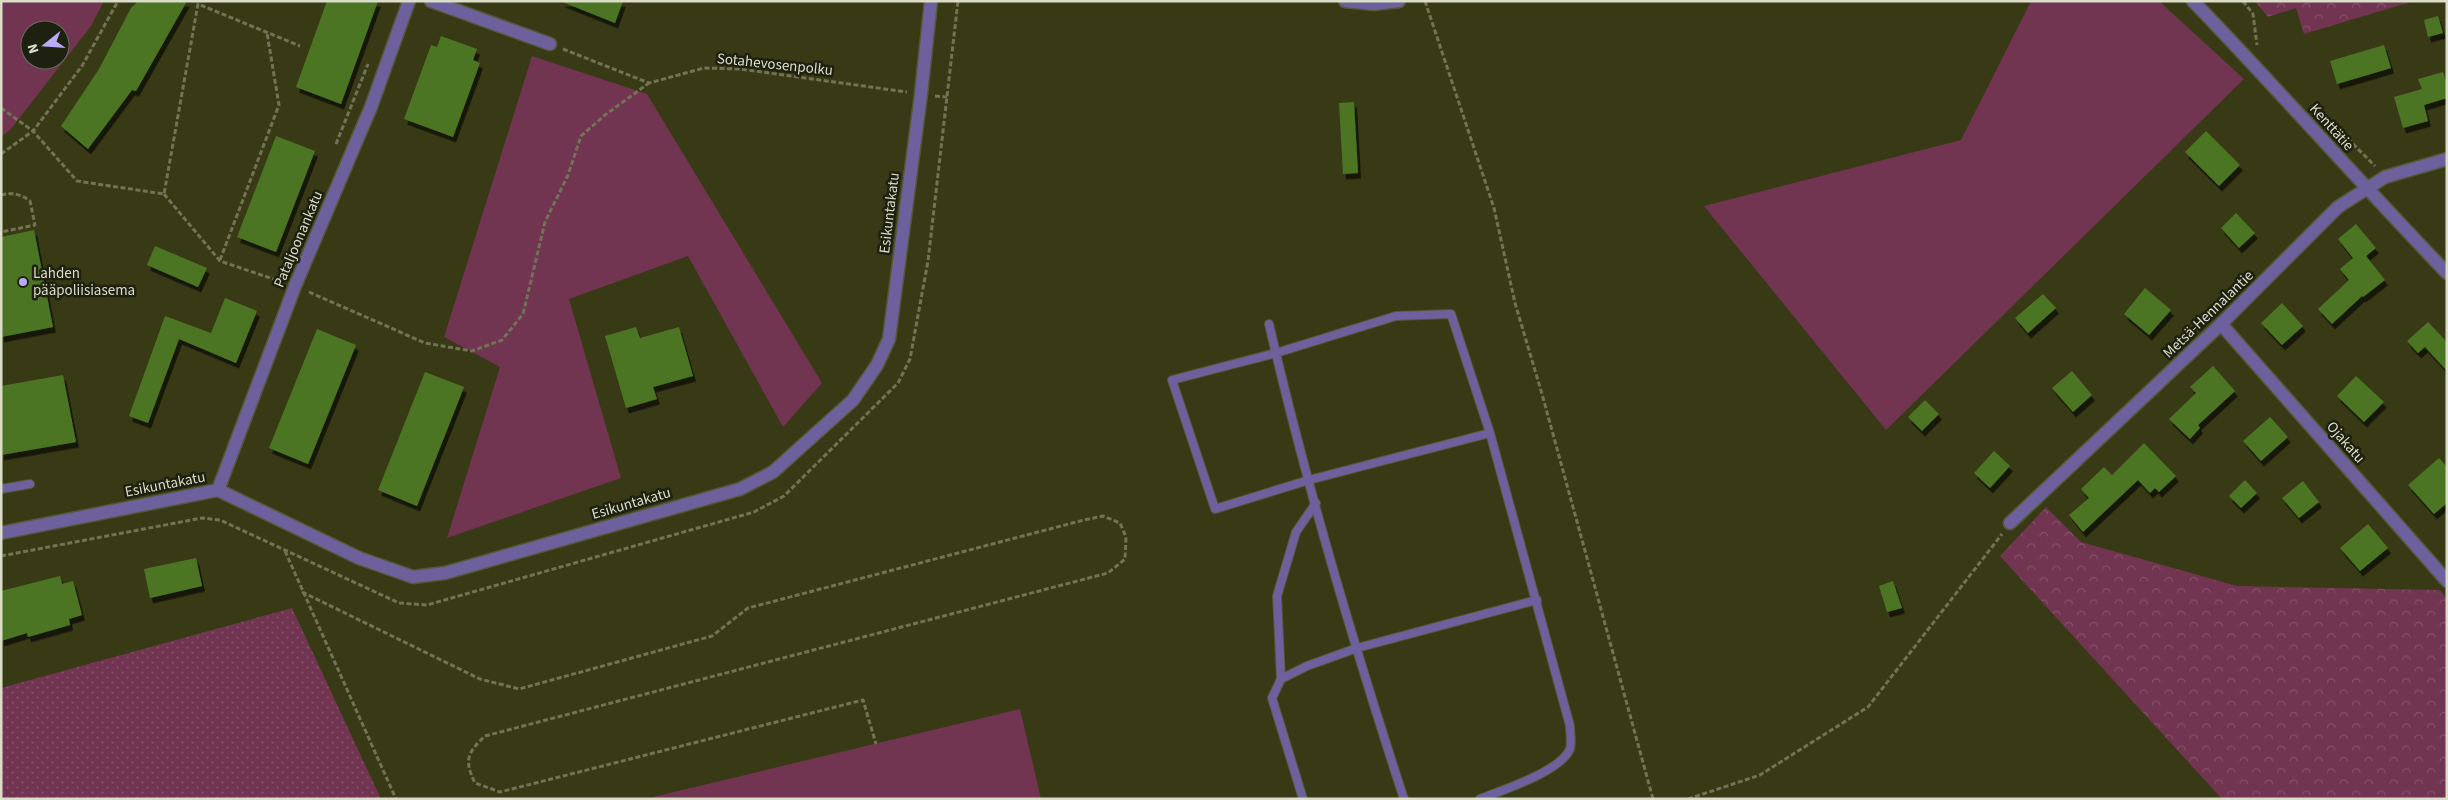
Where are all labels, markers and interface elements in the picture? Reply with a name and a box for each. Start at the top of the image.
north arrow [20,20,70,70]
text: N [23,41,44,56]
street label: Sotahevosenpolku [716,48,834,81]
street label: Kenttätie [2305,99,2359,156]
street label: Esikuntakatu [874,171,905,255]
street label: Pataljoonankatu [269,188,328,291]
place label: Lahden pääpoliisiasema [33,263,135,301]
street label: Metsä-Hennalantie [2158,266,2258,363]
marker: Lahden pääpoliisiasema [17,276,29,288]
street label: Ojakatu [2322,417,2370,468]
street label: Esikuntakatu [123,466,207,503]
street label: Esikuntakatu [589,482,673,525]

